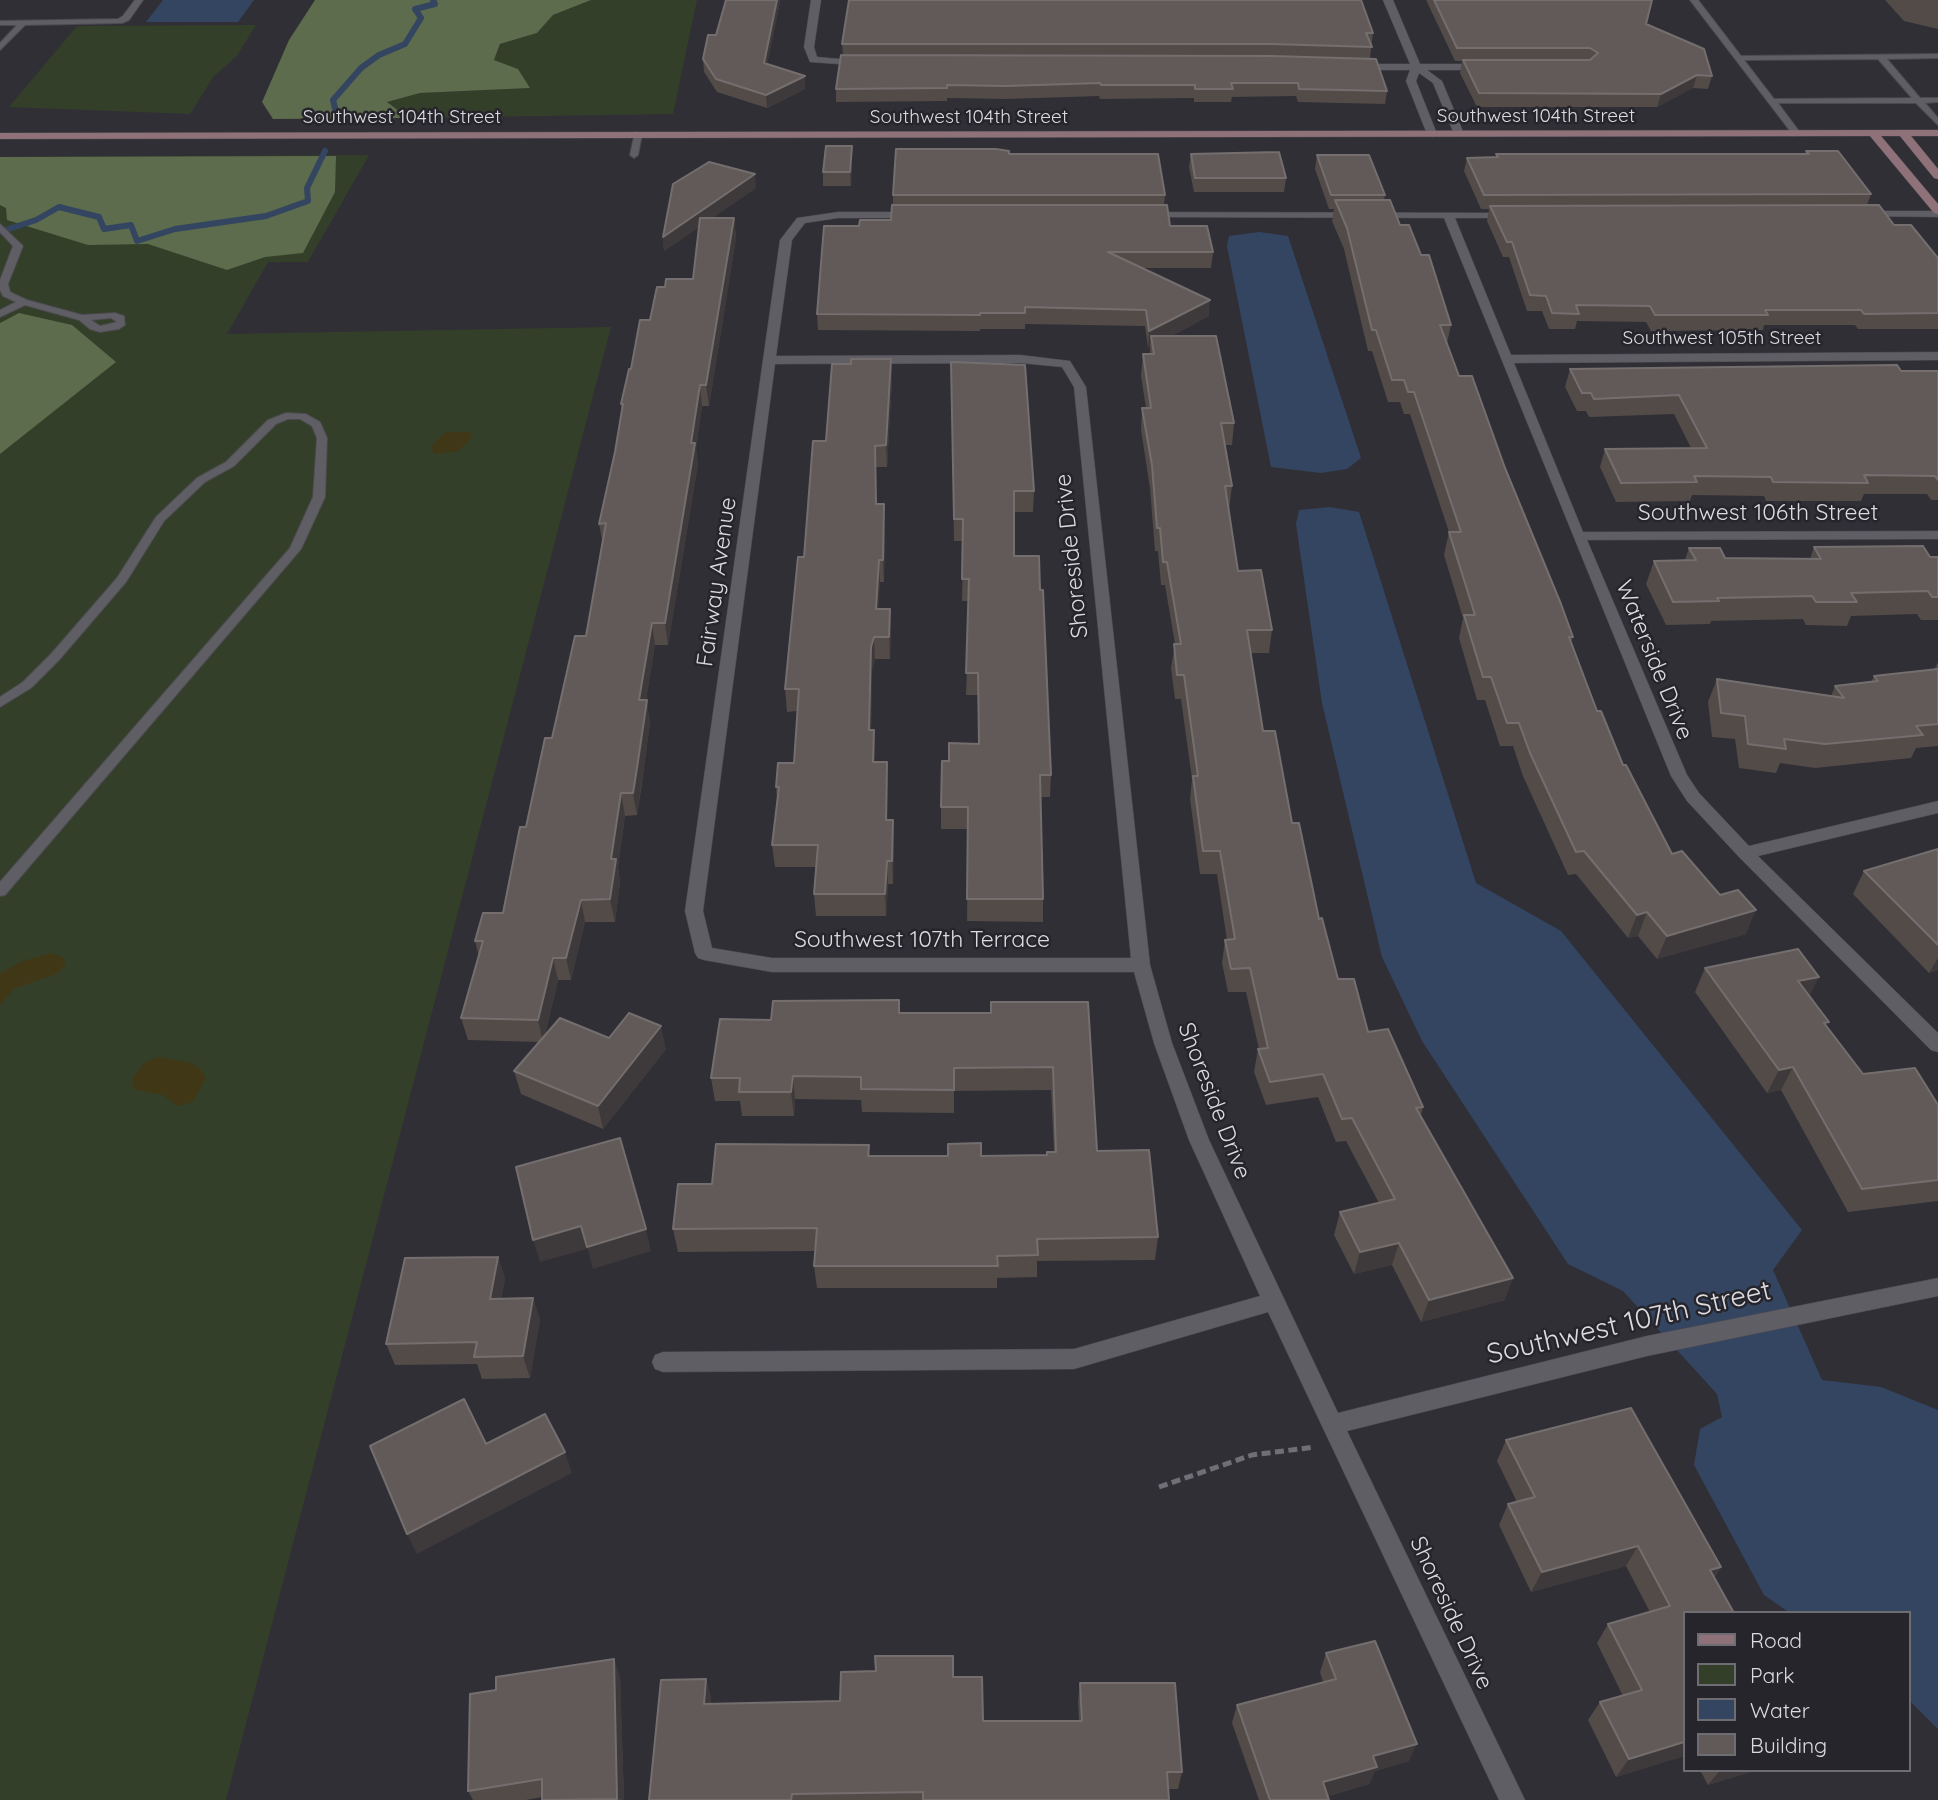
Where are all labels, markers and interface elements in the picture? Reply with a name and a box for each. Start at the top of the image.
street label: Southwest 104th Street [1437,105,1635,127]
street label: Southwest 104th Street [303,106,501,128]
street label: Southwest 104th Street [870,106,1068,128]
street label: Southwest 105th Street [1623,327,1821,349]
street label: Shoreside Drive [1050,472,1094,640]
street label: Fairway Avenue [691,496,743,668]
street label: Southwest 106th Street [1638,499,1878,527]
street label: Waterside Drive [1609,576,1699,744]
street label: Southwest 107th Terrace [794,926,1050,954]
street label: Shoreside Drive [1171,1019,1257,1183]
street label: Southwest 107th Street [1484,1274,1774,1372]
street label: Shoreside Drive [1404,1532,1498,1694]
legend [1682,1611,1910,1772]
text: Road [1750,1627,1802,1653]
text: Park [1750,1662,1794,1688]
text: Water [1750,1697,1810,1723]
text: Building [1750,1732,1827,1758]

